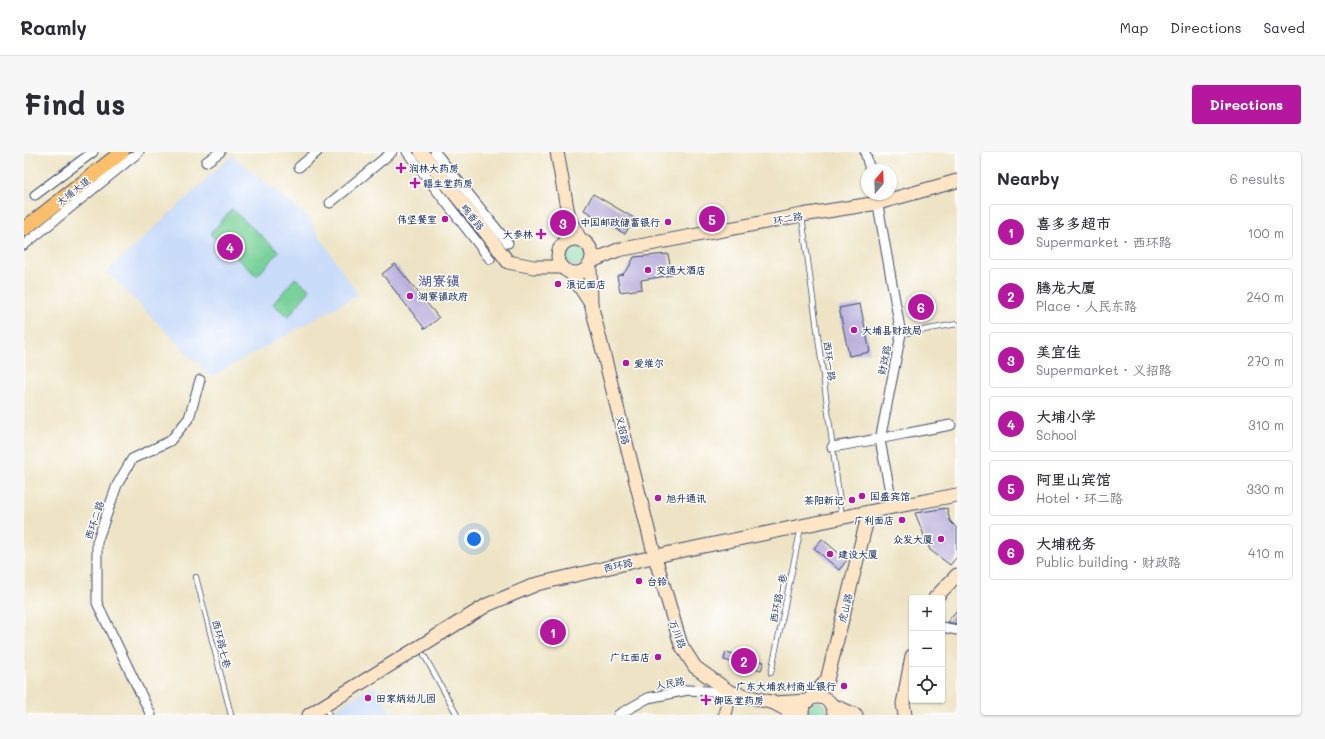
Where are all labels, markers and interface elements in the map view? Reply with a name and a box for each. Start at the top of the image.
text: Roamly [20,15,87,40]
text: Map [1120,18,1148,37]
text: Directions [1170,18,1241,37]
text: Saved [1263,18,1305,37]
button: Directions [1192,85,1301,124]
text: Find us [24,86,125,122]
place label: 润林大药房 [409,161,459,175]
marker: 润林大药房 [396,163,406,173]
north arrow [861,164,897,200]
text: Nearby [997,167,1059,189]
text: 6 results [1230,170,1285,187]
street label: 大埔大道 [53,173,93,209]
place label: 福生堂药房 [423,176,473,190]
marker: 福生堂药房 [410,178,420,188]
street label: 畹香路 [458,201,488,233]
pin: 5 [699,204,725,234]
pin: 3 [550,208,576,238]
street label: 环二路 [772,209,804,227]
place label: 伟坚餐室 [397,212,437,226]
text: 喜多多超市 [1036,213,1111,233]
marker: 伟坚餐室 [440,214,450,224]
place label: 中国邮政储蓄银行 [580,215,660,229]
marker: 中国邮政储蓄银行 [663,217,673,227]
text: 1 [1008,224,1014,241]
text: 100 m [1248,224,1284,241]
place label: 大参林 [503,227,533,241]
marker: 大参林 [536,229,546,239]
pin: 4 [217,232,243,262]
text: Supermarket · 西环路 [1036,233,1172,250]
place label: 交通大酒店 [656,263,706,277]
marker: 交通大酒店 [643,265,653,275]
district label: 湖寮镇 [418,271,460,290]
place label: 浪记面店 [566,277,606,291]
text: 腾龙大厦 [1036,277,1096,297]
marker: 浪记面店 [553,279,563,289]
text: 2 [1007,288,1015,305]
text: 240 m [1247,288,1284,305]
place label: 湖寮镇政府 [418,289,468,303]
marker: 湖寮镇政府 [405,291,415,301]
pin: 6 [908,292,934,322]
text: Place · 人民东路 [1036,297,1137,314]
place label: 大埔县财政局 [862,323,922,337]
marker: 大埔县财政局 [849,325,859,335]
street label: 西环一路 [821,340,839,382]
text: 美宜佳 [1036,341,1081,361]
street label: 财政路 [874,344,894,376]
text: 3 [1007,352,1015,369]
text: 270 m [1247,352,1284,369]
place label: 爱维尔 [634,356,664,370]
marker: 爱维尔 [621,358,631,368]
text: Supermarket · 义招路 [1036,361,1172,378]
text: 大埔小学 [1036,406,1096,426]
street label: 义招路 [613,414,633,446]
text: 4 [1007,416,1015,433]
text: 310 m [1248,416,1284,433]
text: School [1036,426,1077,443]
text: 阿里山宾馆 [1036,469,1111,489]
text: 5 [1007,480,1015,497]
text: 330 m [1246,480,1284,497]
place label: 国盛宾馆 [870,489,910,503]
text: Hotel · 环二路 [1036,489,1123,506]
place label: 旭升通讯 [666,491,706,505]
marker: 国盛宾馆 [857,491,867,501]
marker: 旭升通讯 [653,493,663,503]
place label: 茶阳新记 [804,493,844,507]
marker: 茶阳新记 [847,495,857,505]
street label: 西环二路 [81,499,107,541]
place label: 广利面店 [854,513,894,527]
marker: 广利面店 [897,515,907,525]
your location [464,529,484,549]
place label: 众发大厦 [893,532,933,546]
text: 大埔税务 [1036,533,1096,553]
marker: 众发大厦 [936,534,946,544]
text: 6 [1007,544,1015,561]
text: 410 m [1248,544,1284,561]
place label: 建设大厦 [838,547,878,561]
marker: 建设大厦 [825,549,835,559]
text: Public building · 财政路 [1036,553,1181,570]
street label: 西环路 [602,555,634,575]
street label: 西环路一巷 [766,571,790,624]
place label: 台铃 [647,574,667,588]
marker: 台铃 [634,576,644,586]
street label: 虎山路 [835,592,855,624]
map controls [909,595,945,703]
button: + [909,595,945,631]
pin: 1 [540,617,566,647]
street label: 西环路七巷 [209,618,235,671]
street label: 万川路 [666,618,690,650]
button: − [909,631,945,667]
pin: 2 [731,646,757,676]
place label: 广红面店 [610,650,650,664]
marker: 广红面店 [653,652,663,662]
button: locate [909,667,945,703]
street label: 人民路 [654,674,686,692]
place label: 广东大埔农村商业银行 [736,679,836,693]
marker: 广东大埔农村商业银行 [839,681,849,691]
place label: 田家炳幼儿园 [376,691,436,705]
marker: 田家炳幼儿园 [363,693,373,703]
place label: 御医堂药房 [713,693,764,707]
marker: 御医堂药房 [701,695,711,705]

